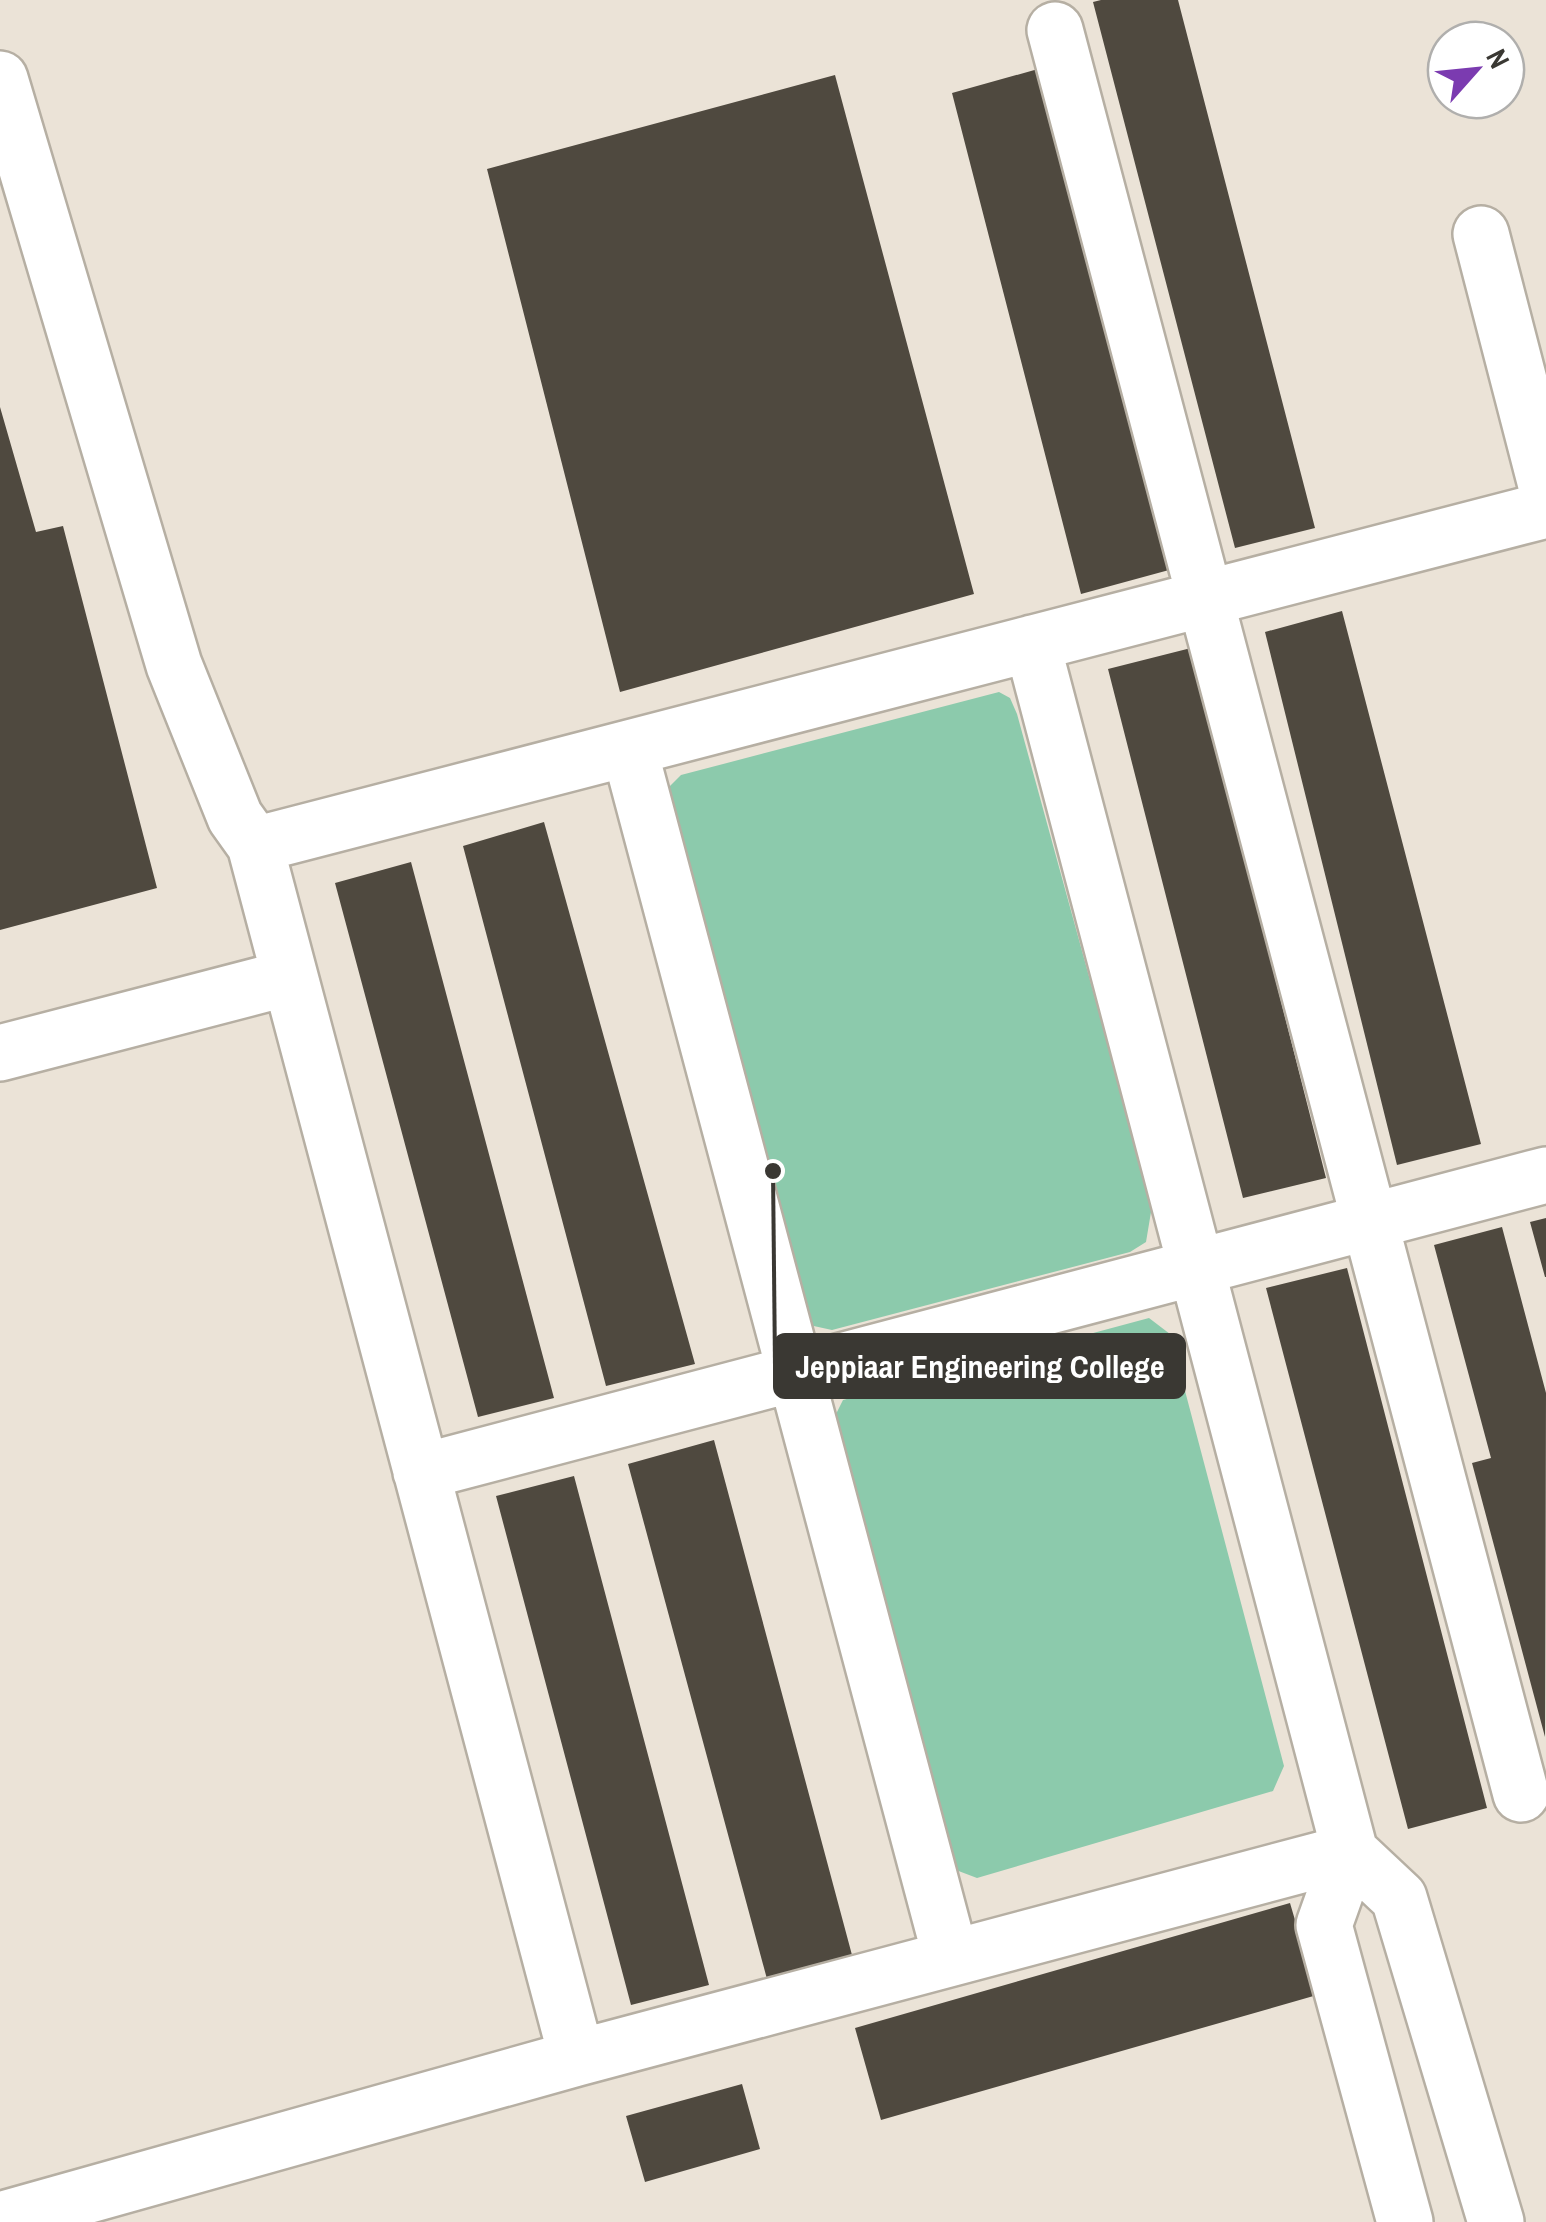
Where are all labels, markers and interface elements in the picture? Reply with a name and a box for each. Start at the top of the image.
north arrow [1426,20,1526,120]
text: N [1478,43,1519,75]
callout: Jeppiaar Engineering College [775,1335,1184,1397]
text: Jeppiaar Engineering College [796,1345,1164,1388]

